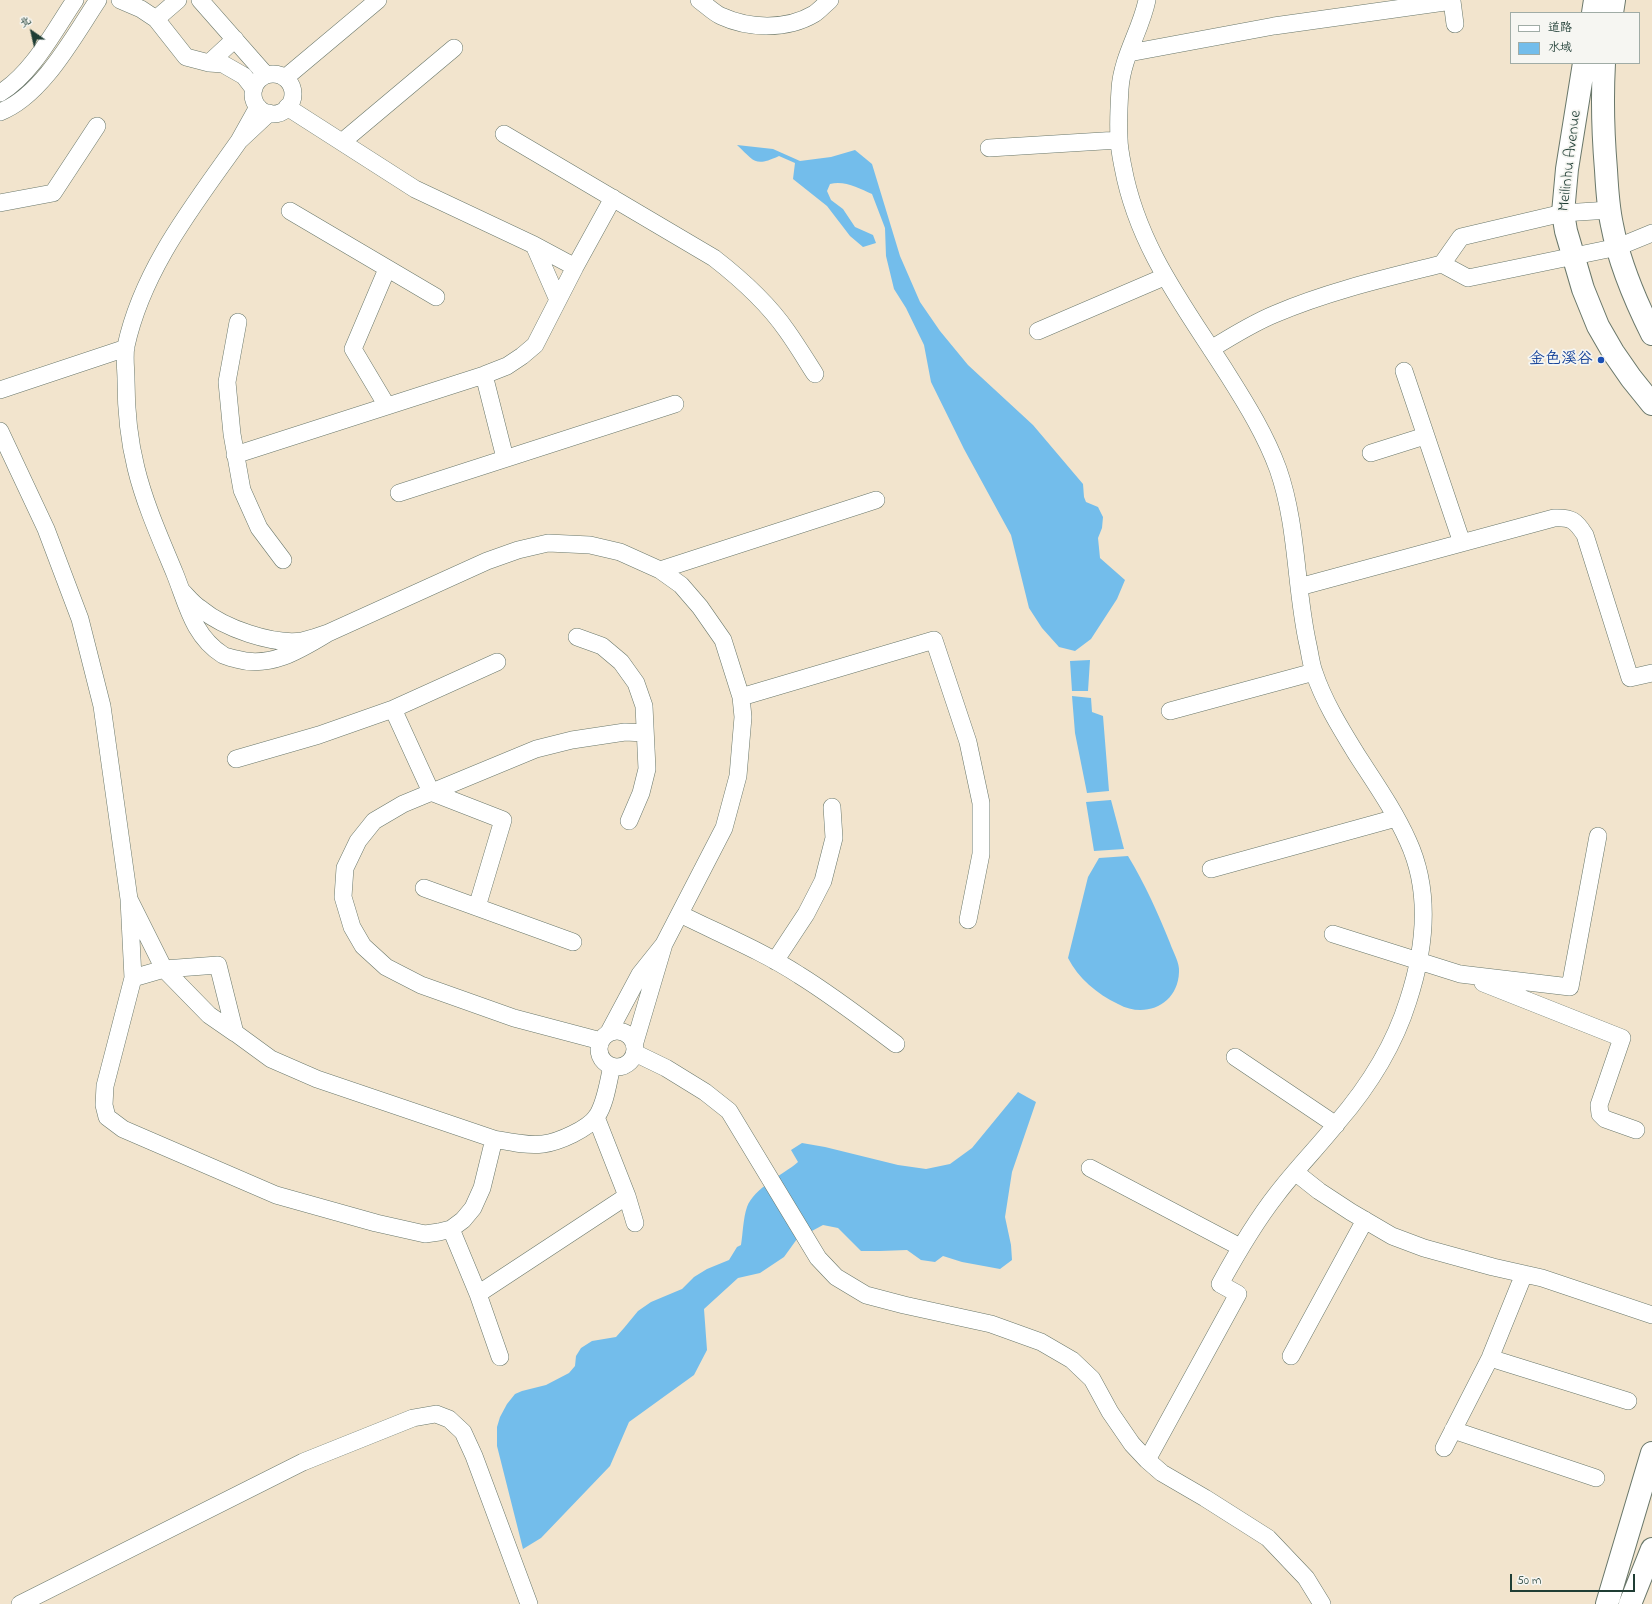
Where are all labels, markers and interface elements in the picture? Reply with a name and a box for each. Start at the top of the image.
north arrow [12,12,52,52]
text: 北 [16,12,34,32]
legend [1510,12,1640,64]
text: 道路 [1548,19,1572,37]
text: 水域 [1548,39,1572,57]
street label: Meilinhu Avenue [1555,109,1587,213]
place label: 金色溪谷 [1529,350,1593,370]
marker: 金色溪谷 [1596,355,1606,365]
scale bar [1512,1566,1637,1592]
text: 50 m [1517,1572,1541,1590]

